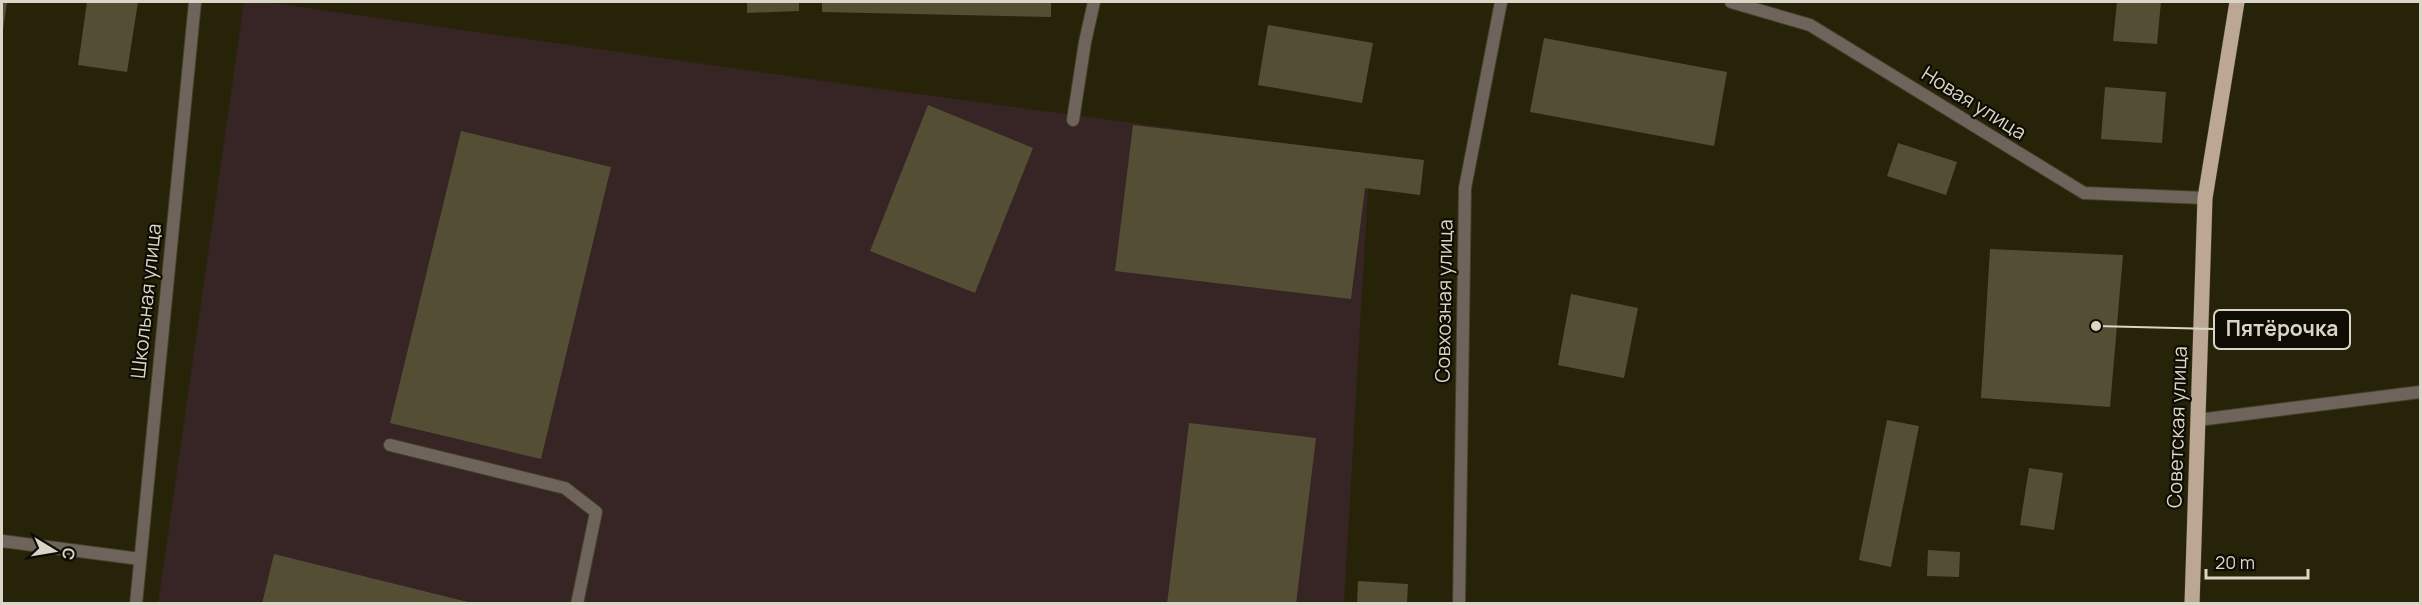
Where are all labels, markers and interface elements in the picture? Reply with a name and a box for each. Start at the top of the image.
street label: Новая улица [1917,60,2032,146]
street label: Совхозная улица [1429,219,1458,383]
street label: Школьная улица [124,222,167,380]
callout: Пятёрочка [2214,310,2350,349]
text: Пятёрочка [2226,314,2338,342]
street label: Советская улица [2160,346,2193,508]
north arrow [24,521,84,581]
scale bar [2206,542,2308,580]
text: С [57,546,81,562]
text: 20 m [2215,550,2255,574]

